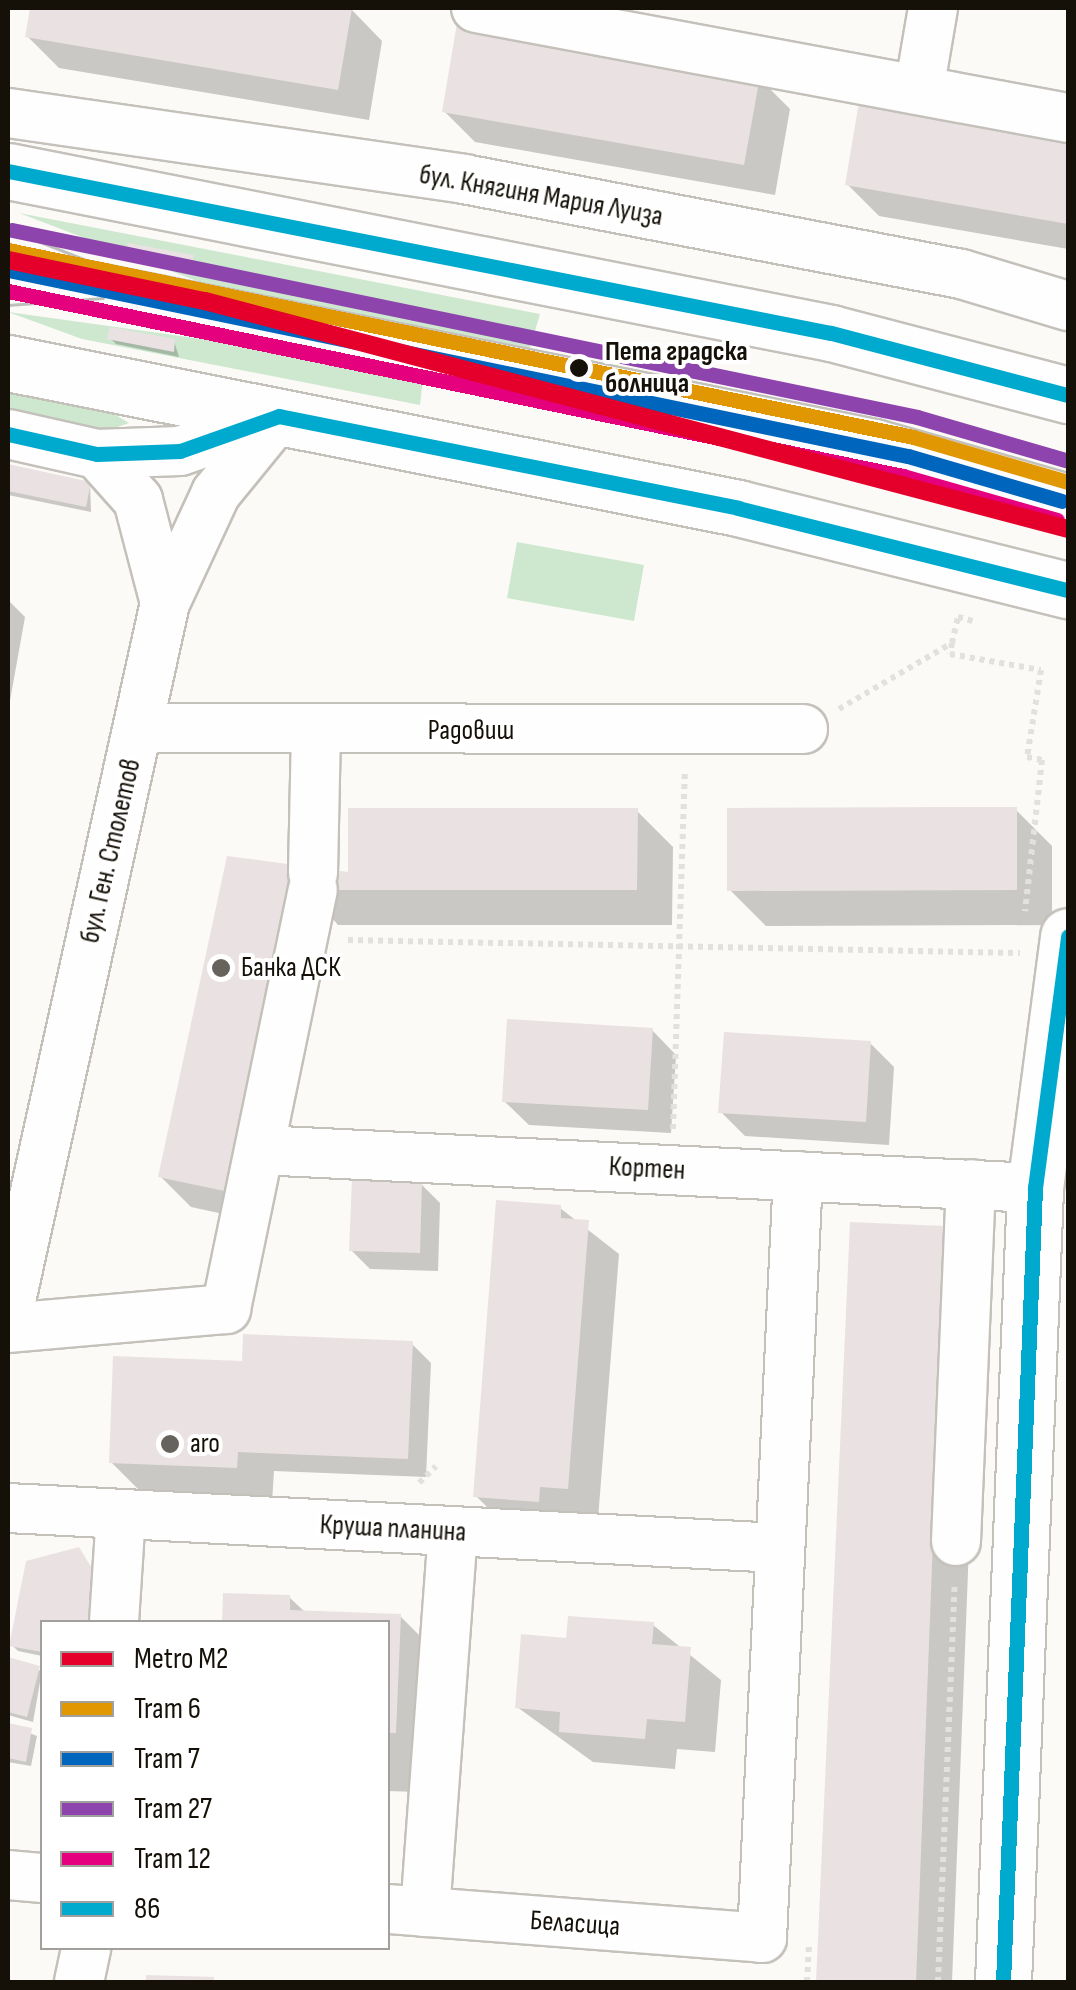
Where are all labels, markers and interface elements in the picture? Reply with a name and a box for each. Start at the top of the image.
street label: бул. Княгиня Мария Луиза [417,158,665,234]
place label: Пета градска болница [605,335,748,401]
marker: Пета градска болница [562,351,596,385]
street label: Радовиш [428,714,514,748]
street label: бул. Ген. Столетов [73,756,149,946]
place label: Банка ДСК [241,951,341,985]
marker: Банка ДСК [210,957,232,979]
street label: Кортен [608,1150,686,1188]
place label: aro [190,1427,220,1461]
marker: aro [159,1433,181,1455]
street label: Круша планина [319,1508,467,1550]
legend [40,1620,390,1950]
text: Metro M2 [134,1641,228,1677]
text: Tram 6 [134,1691,201,1727]
text: Tram 7 [134,1741,200,1777]
text: Tram 27 [134,1791,212,1827]
text: Tram 12 [134,1841,211,1877]
text: 86 [134,1891,160,1927]
street label: Беласица [529,1904,621,1944]

